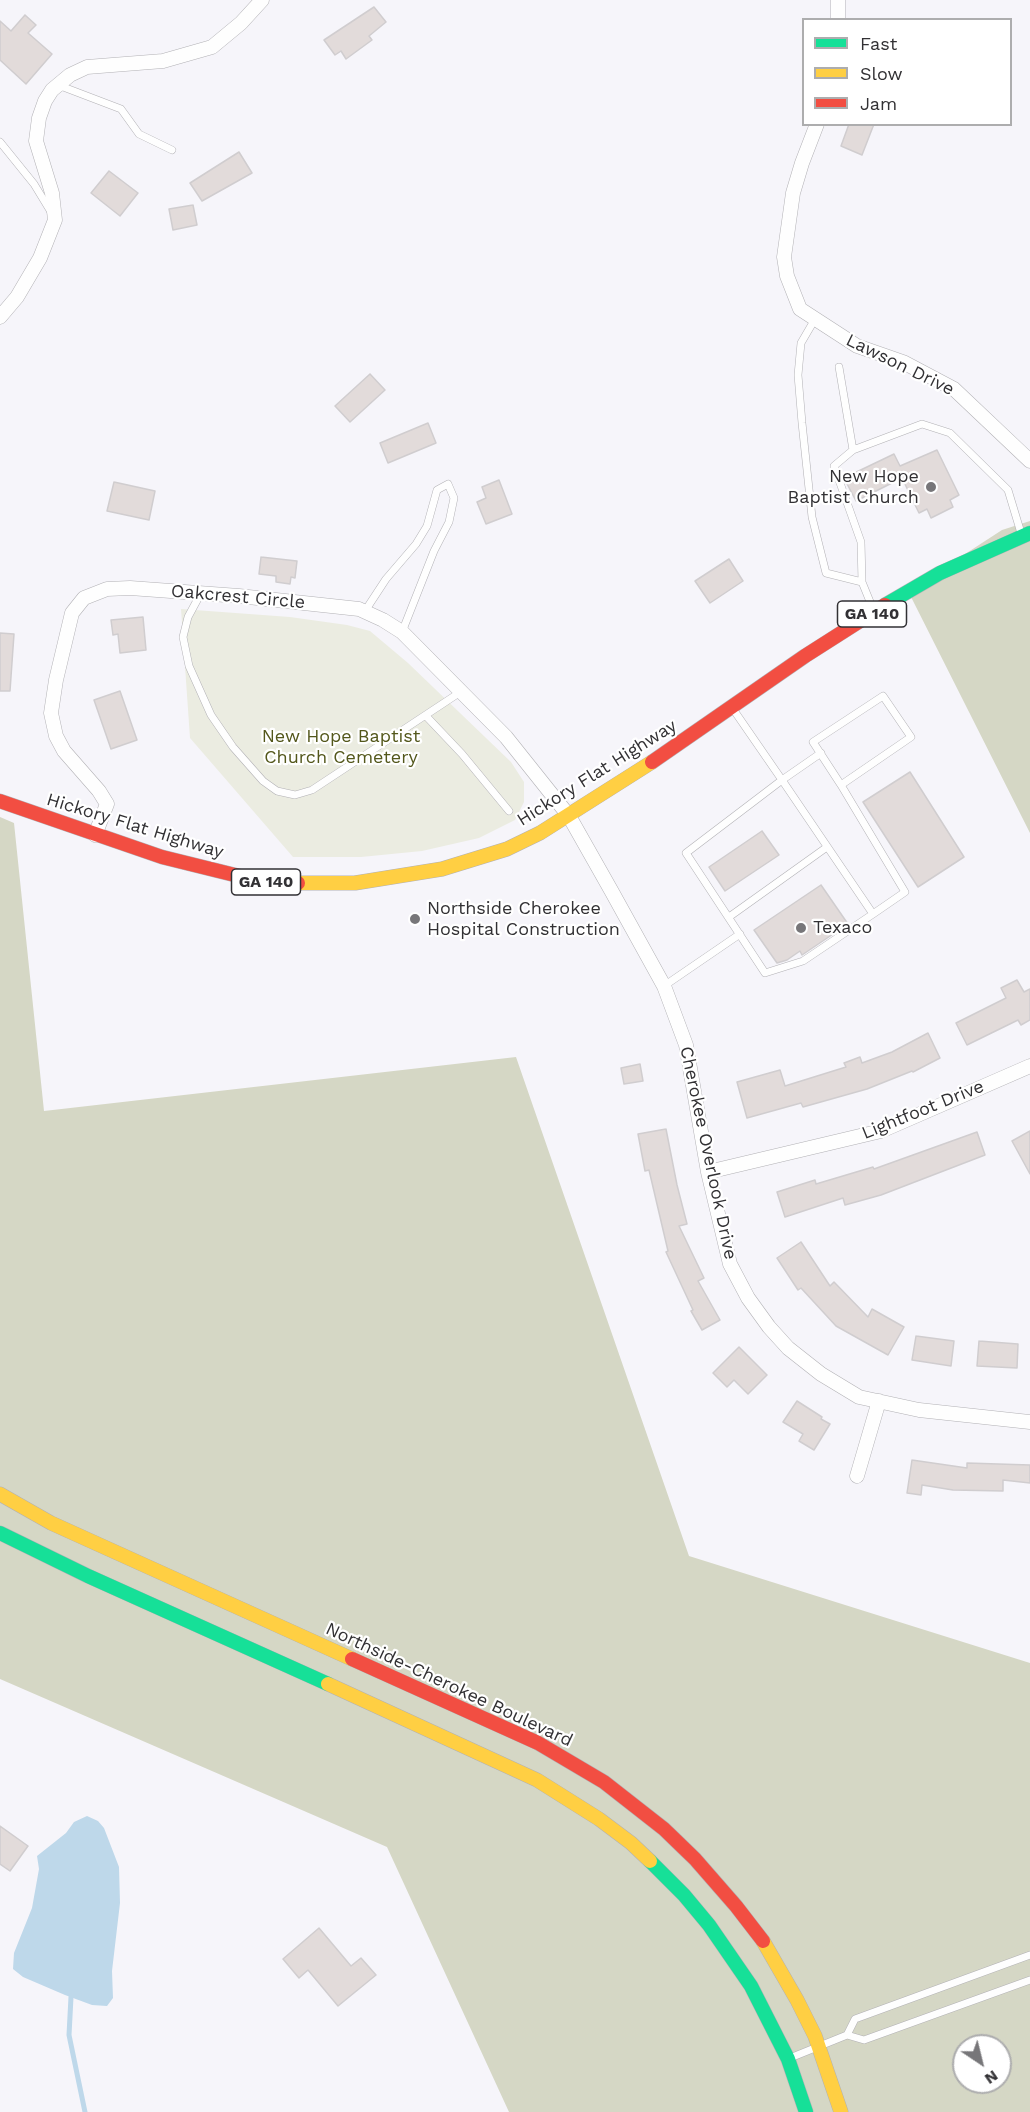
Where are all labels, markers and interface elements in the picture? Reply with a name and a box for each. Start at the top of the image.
legend [802,18,1012,126]
text: Fast [860,33,897,54]
text: Slow [860,63,903,84]
text: Jam [860,93,897,114]
street label: Lawson Drive [842,329,958,401]
place label: New Hope Baptist Church [788,466,919,508]
marker: New Hope Baptist Church [924,480,938,494]
street label: Oakcrest Circle [170,580,306,614]
road number: GA 140 [838,601,906,627]
street label: Hickory Flat Highway [513,715,681,831]
park label: New Hope Baptist Church Cemetery [262,726,420,768]
street label: Hickory Flat Highway [44,789,226,863]
road number: GA 140 [232,869,300,895]
place label: Northside Cherokee Hospital Construction [427,898,620,940]
marker: Northside Cherokee Hospital Construction [408,912,422,926]
place label: Texaco [813,917,872,939]
marker: Texaco [794,921,808,935]
street label: Cherokee Overlook Drive [675,1044,741,1262]
street label: Lightfoot Drive [859,1076,987,1144]
street label: Northside-Cherokee Boulevard [322,1618,576,1752]
north arrow [952,2034,1012,2094]
text: N [981,2066,1002,2089]

